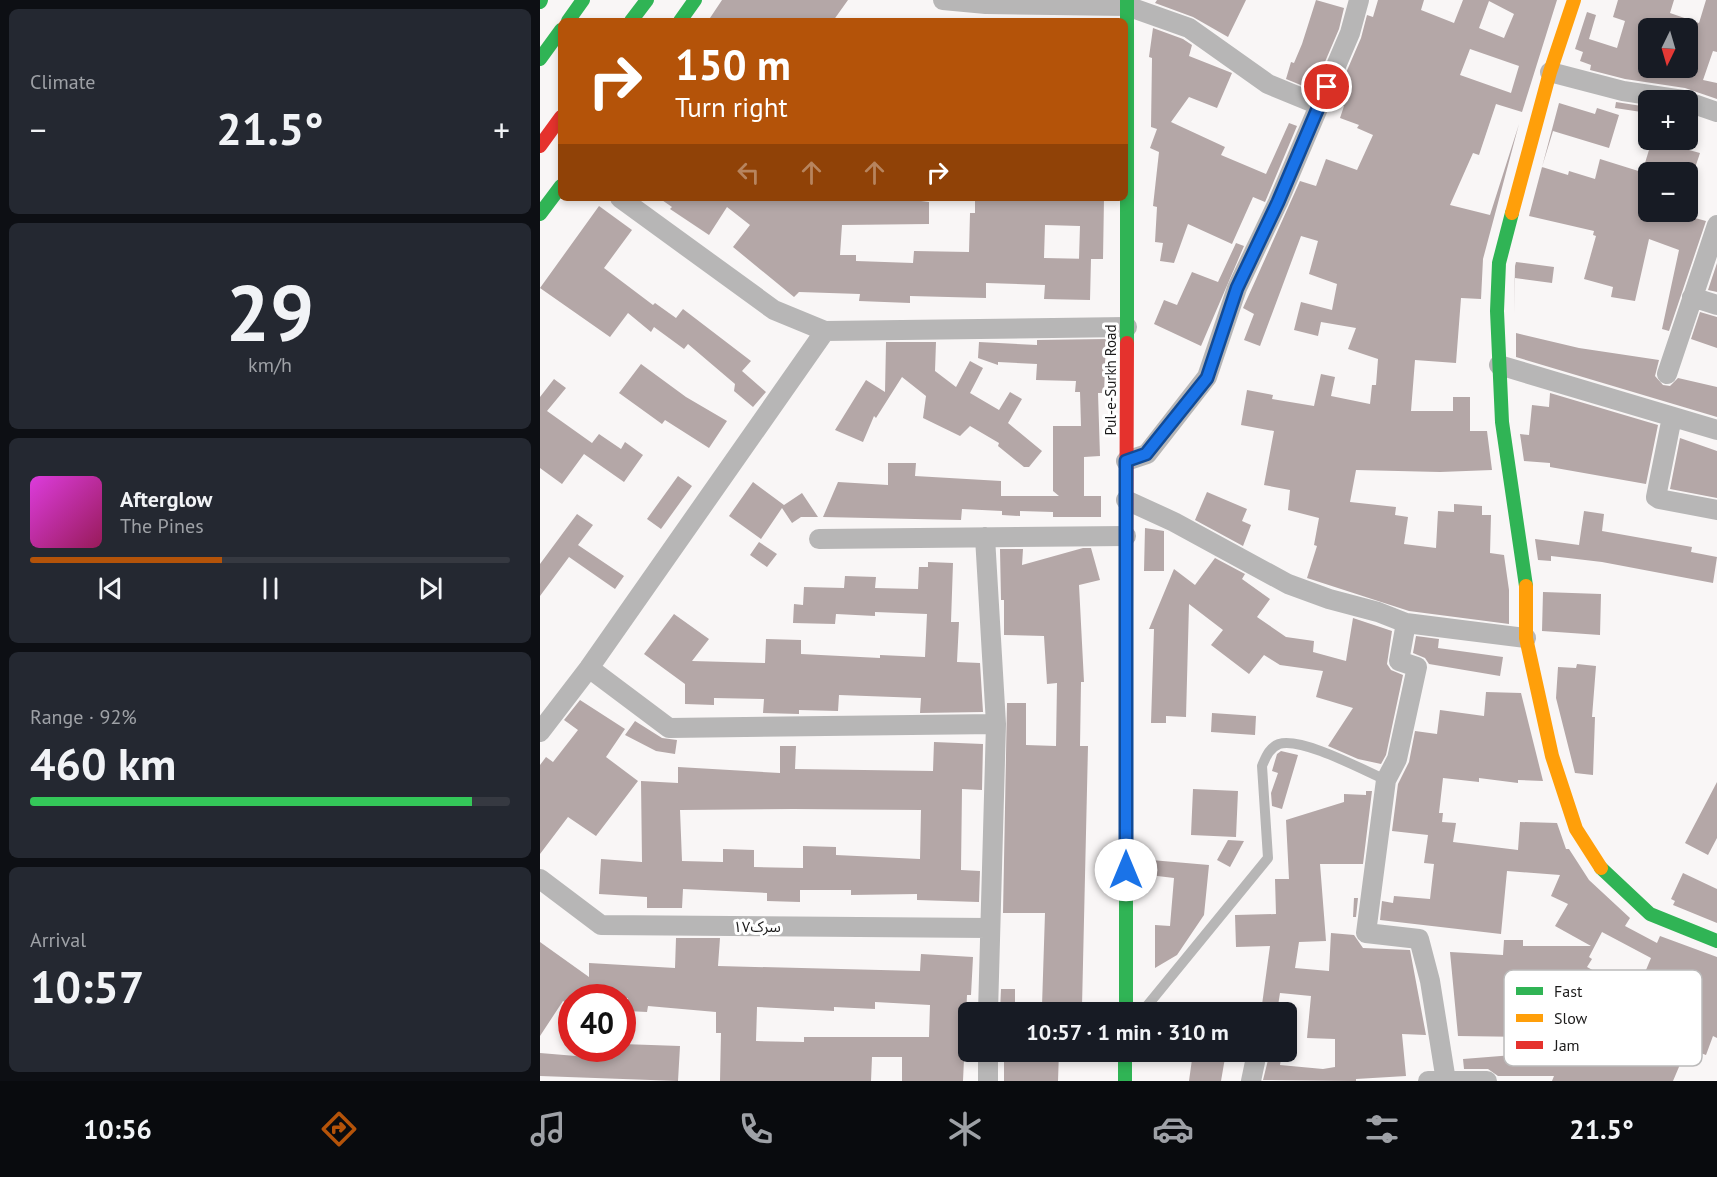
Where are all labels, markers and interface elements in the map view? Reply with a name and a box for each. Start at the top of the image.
north arrow [1638,18,1698,78]
map controls [1638,18,1698,222]
text: 150 m [675,37,791,92]
icon: right [576,42,654,120]
pin [1301,61,1352,112]
text: Climate [30,69,96,95]
icon: arrive [1310,70,1343,103]
text: Turn right [675,90,788,124]
button: + [1638,90,1698,150]
text: 21.5° [216,99,324,157]
text: − [30,108,47,151]
text: + [493,108,510,151]
icon: left [732,156,765,189]
icon: ahead [795,156,828,189]
icon: ahead [858,156,891,189]
icon: right [921,156,954,189]
button: − [1638,162,1698,222]
text: 29 [226,262,314,363]
street label: Pul-e-Surkh Road [1101,324,1120,436]
text: km/h [248,352,292,378]
text: Afterglow [120,485,212,513]
text: The Pines [120,513,204,539]
icon: previous [94,572,127,605]
icon: pause [254,572,287,605]
icon: next [414,572,447,605]
text: Range · 92% [30,704,137,730]
text: 460 km [30,734,176,792]
position arrow [1094,838,1158,902]
street label: سرک۱۷ [733,917,781,936]
text: Arrival [30,927,86,953]
text: 10:57 [30,957,144,1015]
legend [1504,970,1702,1066]
text: Fast [1554,981,1583,1001]
speed limit sign: 40 [558,984,636,1062]
text: Slow [1554,1008,1588,1028]
text: 10:57 · 1 min · 310 m [1026,1018,1229,1046]
text: Jam [1553,1035,1580,1055]
icon: directions [318,1108,360,1150]
icon: music [527,1108,569,1150]
icon: phone [735,1108,777,1150]
icon: climate [944,1108,986,1150]
icon: car [1152,1108,1194,1150]
icon: filters [1361,1108,1403,1150]
text: 10:56 [83,1112,152,1146]
text: 21.5° [1569,1112,1634,1146]

